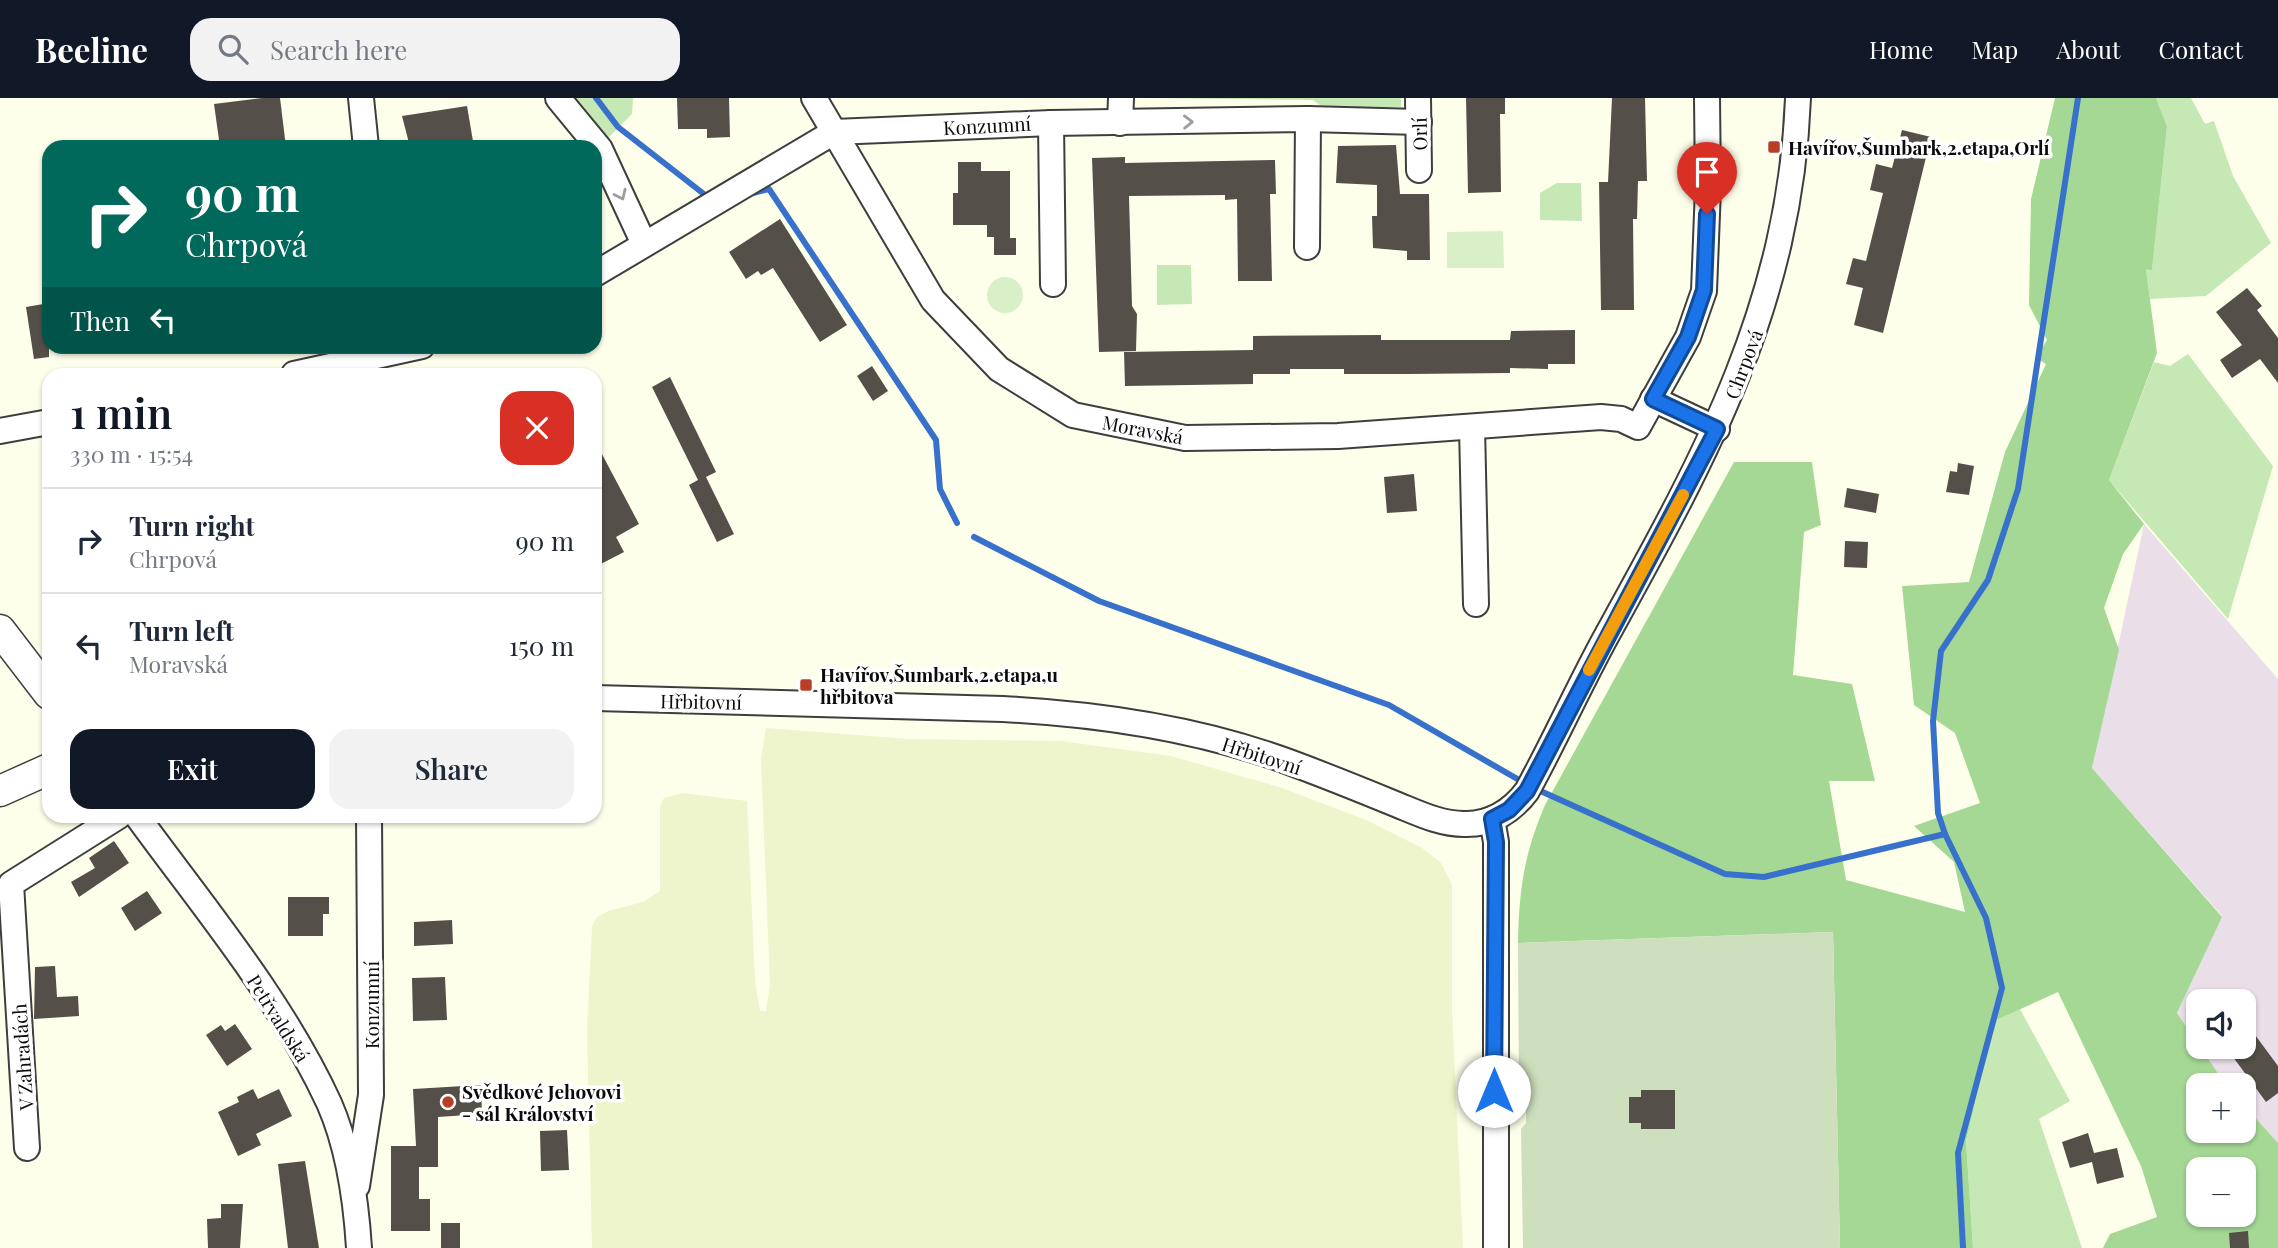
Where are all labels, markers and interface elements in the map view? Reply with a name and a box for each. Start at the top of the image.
search box [190,18,680,81]
text: Beeline [35,27,148,71]
icon: search [214,30,252,68]
text: Search here [270,32,407,67]
text: Home [1869,33,1933,65]
text: Map [1971,33,2018,65]
text: About [2056,33,2120,65]
text: Contact [2158,33,2243,65]
street label: Konzumní [942,110,1032,140]
one-way arrow [1183,114,1194,129]
street label: Orlí [1406,117,1432,151]
place label: Havířov,Šumbark,2.etapa,Orlí [1788,134,2050,160]
marker: Havířov,Šumbark,2.etapa,Orlí [1766,139,1782,155]
pin [1677,142,1737,214]
icon: arrive [1688,153,1726,191]
text: 90 m [185,159,299,224]
icon: right [70,168,161,259]
one-way arrow [613,188,627,200]
text: Chrpová [185,222,307,265]
icon: left [144,301,182,339]
text: Then [70,303,130,338]
street label: Chrpová [1718,325,1768,403]
text: 1 min [70,384,172,440]
button: close [500,391,574,465]
street label: Moravská [1100,408,1186,450]
text: 330 m · 15:54 [70,438,193,469]
text: Turn right [129,508,255,543]
icon: right [70,522,108,560]
text: 90 m [516,523,574,558]
text: Chrpová [129,543,217,574]
text: Turn left [129,613,234,648]
icon: left [70,627,108,665]
text: 150 m [509,628,574,663]
text: Moravská [129,648,228,679]
place label: Havířov,Šumbark,2.etapa,u hřbitova [820,661,1058,709]
marker: Havířov,Šumbark,2.etapa,u hřbitova [798,677,814,693]
street label: Hřbitovní [660,687,743,715]
button: Exit [70,729,315,809]
button: Share [329,729,574,809]
street label: Hřbitovní [1219,730,1305,780]
street label: Konzumní [358,961,384,1049]
street label: Petřvaldská [242,969,316,1067]
map controls [2186,989,2256,1227]
button: sound [2186,989,2256,1059]
street label: V Zahradách [5,1003,39,1112]
position arrow [1457,1054,1531,1128]
button: + [2186,1073,2256,1143]
place label: Svědkové Jehovovi - sál Království [462,1078,622,1126]
marker: Svědkové Jehovovi - sál Království [440,1094,456,1110]
button: − [2186,1157,2256,1227]

